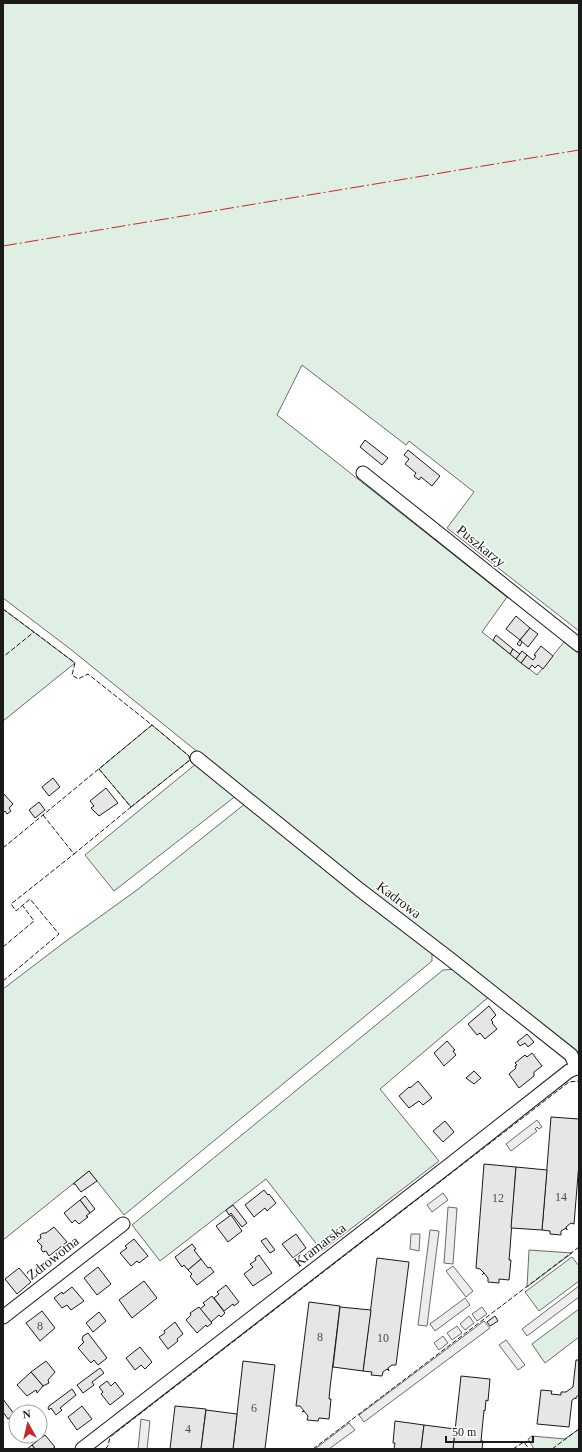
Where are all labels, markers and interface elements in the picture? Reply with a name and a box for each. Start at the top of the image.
street label: Puszkarzy [454,522,508,570]
street label: Kadrowa [374,879,425,922]
house number: 14 [555,1190,567,1204]
house number: 12 [492,1191,504,1205]
street label: Kramarska [291,1220,349,1270]
street label: Zdrowotna [24,1233,82,1283]
house number: 8 [37,1319,43,1333]
house number: 8 [317,1330,323,1344]
house number: 10 [377,1331,389,1345]
house number: 6 [251,1401,257,1415]
north arrow [8,1404,48,1444]
text: N [22,1408,31,1421]
scale bar [446,1418,533,1444]
house number: 4 [185,1422,191,1436]
text: 50 m [452,1425,477,1439]

